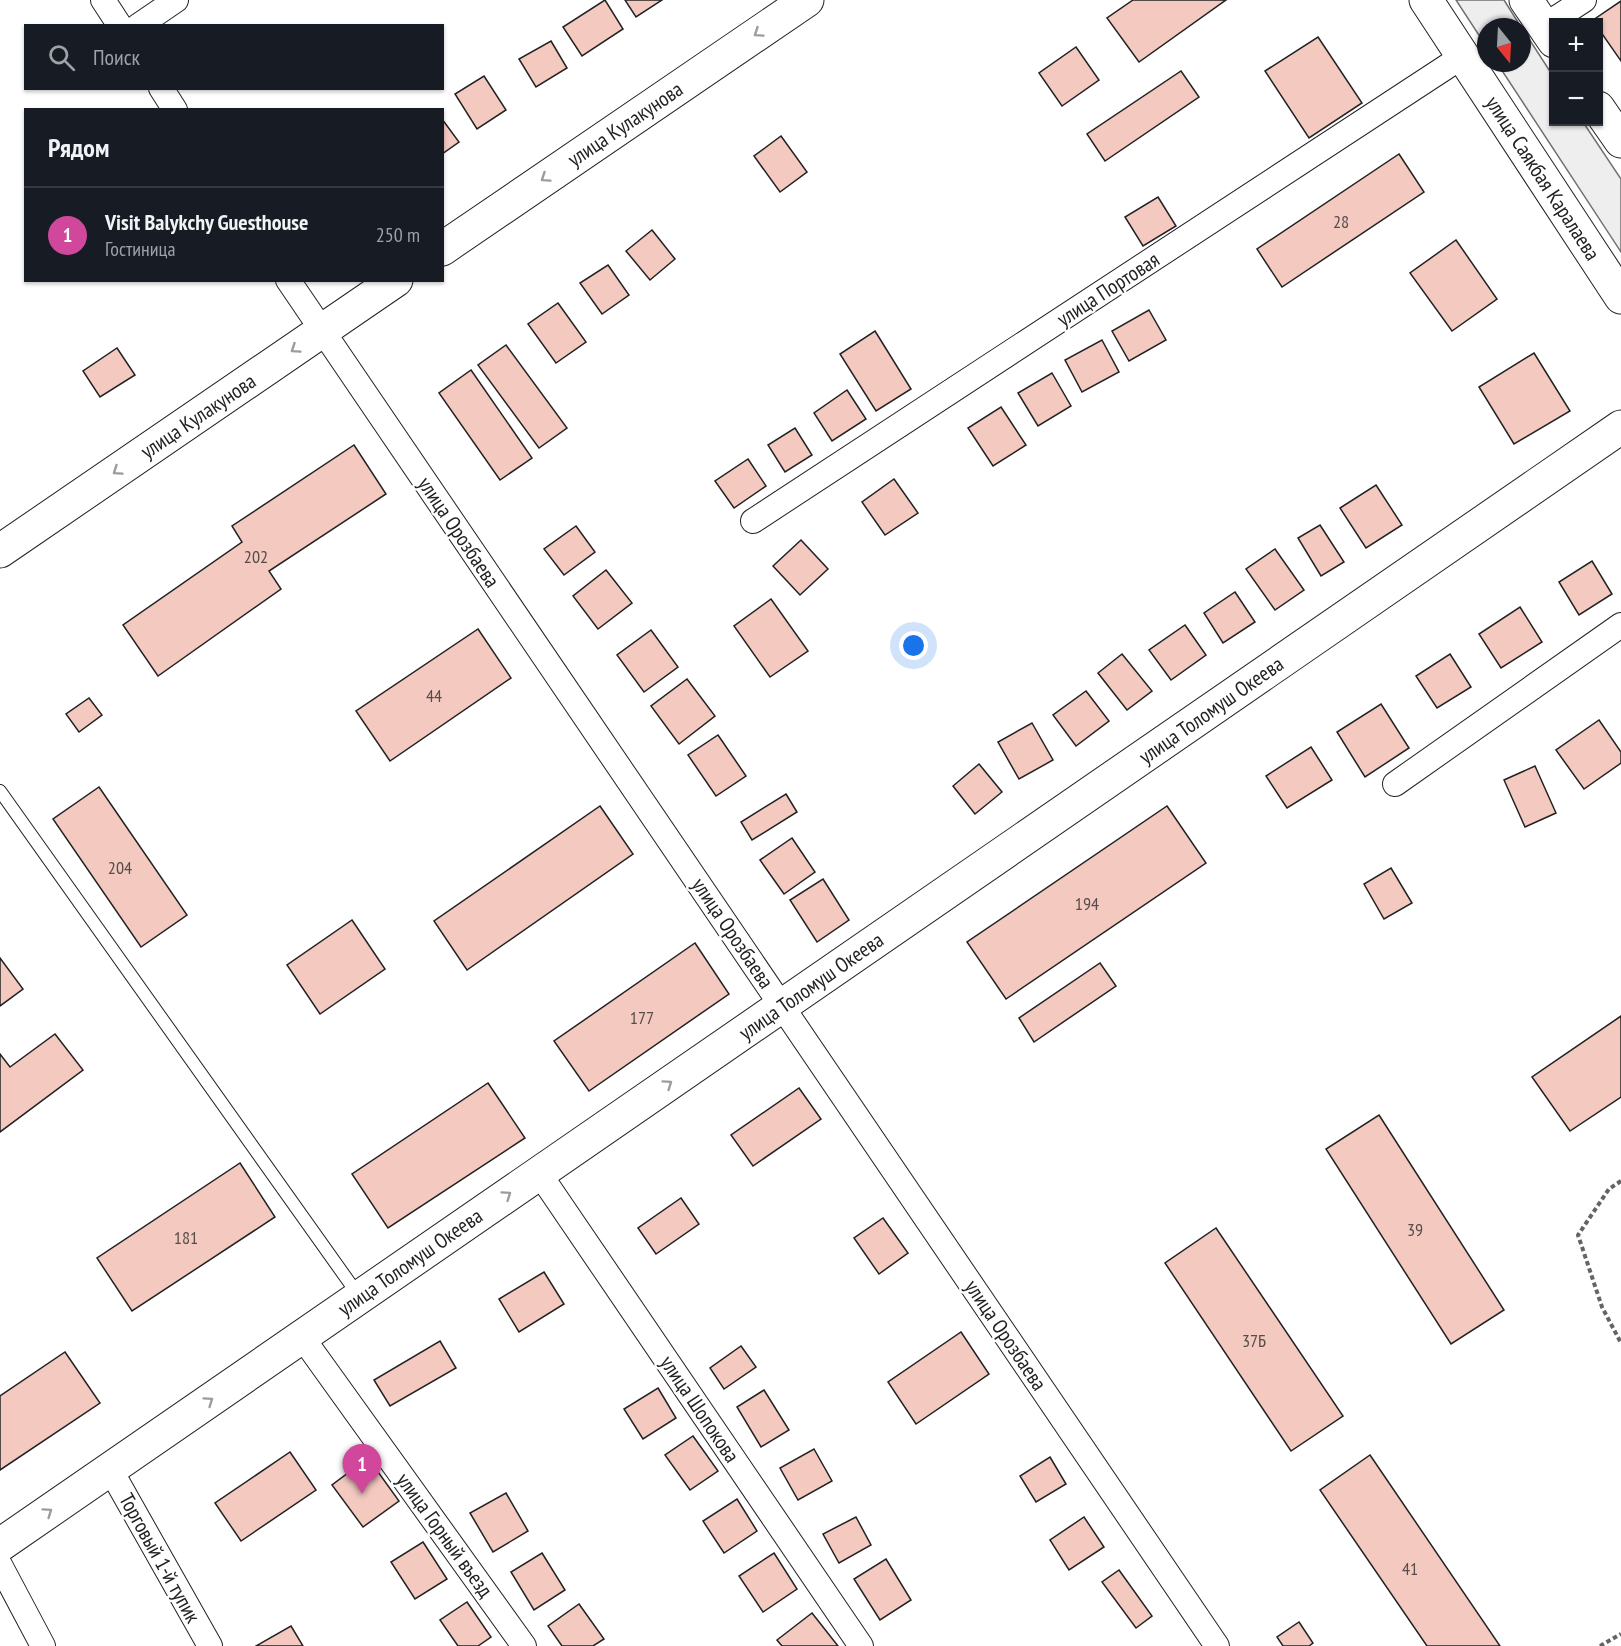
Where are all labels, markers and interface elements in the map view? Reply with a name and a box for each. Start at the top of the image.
north arrow [1477,18,1531,72]
map controls [1549,18,1603,126]
button: + [1549,18,1603,72]
search box [24,24,444,90]
one-way arrow [754,26,765,37]
icon: search [45,41,78,74]
text: Поиск [93,43,140,71]
button: − [1549,72,1603,126]
street label: улица Кулакунова [562,76,688,172]
street label: улица Саякбая Каралаева [1480,91,1606,265]
text: Рядом [48,131,109,164]
one-way arrow [541,171,551,183]
text: Visit Balykchy Guesthouse [105,208,308,236]
house number: 28 [1333,210,1349,233]
text: 1 [63,222,72,248]
text: 250 m [376,222,420,248]
text: Гостиница [105,236,175,262]
street label: улица Портовая [1052,246,1164,332]
one-way arrow [291,342,302,353]
street label: улица Кулакунова [135,368,261,464]
one-way arrow [113,464,124,475]
street label: улица Орозбаева [412,472,506,592]
house number: 202 [244,545,268,568]
your location [899,631,928,660]
street label: улица Толомуш Океева [1134,650,1288,770]
house number: 44 [426,684,442,707]
house number: 204 [108,856,132,879]
street label: улица Орозбаева [686,873,780,993]
house number: 194 [1075,892,1099,915]
street label: улица Толомуш Океева [734,926,888,1046]
house number: 177 [630,1006,654,1029]
one-way arrow [661,1080,672,1091]
one-way arrow [501,1191,512,1202]
street label: улица Толомуш Океева [333,1202,487,1322]
house number: 39 [1407,1218,1423,1241]
house number: 181 [174,1226,198,1249]
street label: улица Орозбаева [959,1275,1053,1395]
house number: 37Б [1242,1329,1266,1352]
street label: улица Шопокова [654,1350,746,1468]
one-way arrow [202,1397,213,1408]
pin: 1 [342,1444,382,1494]
street label: улица Горный въезд [391,1467,499,1603]
street label: Торговый 1-й тупик [113,1488,207,1628]
one-way arrow [42,1508,53,1519]
house number: 41 [1402,1557,1418,1580]

